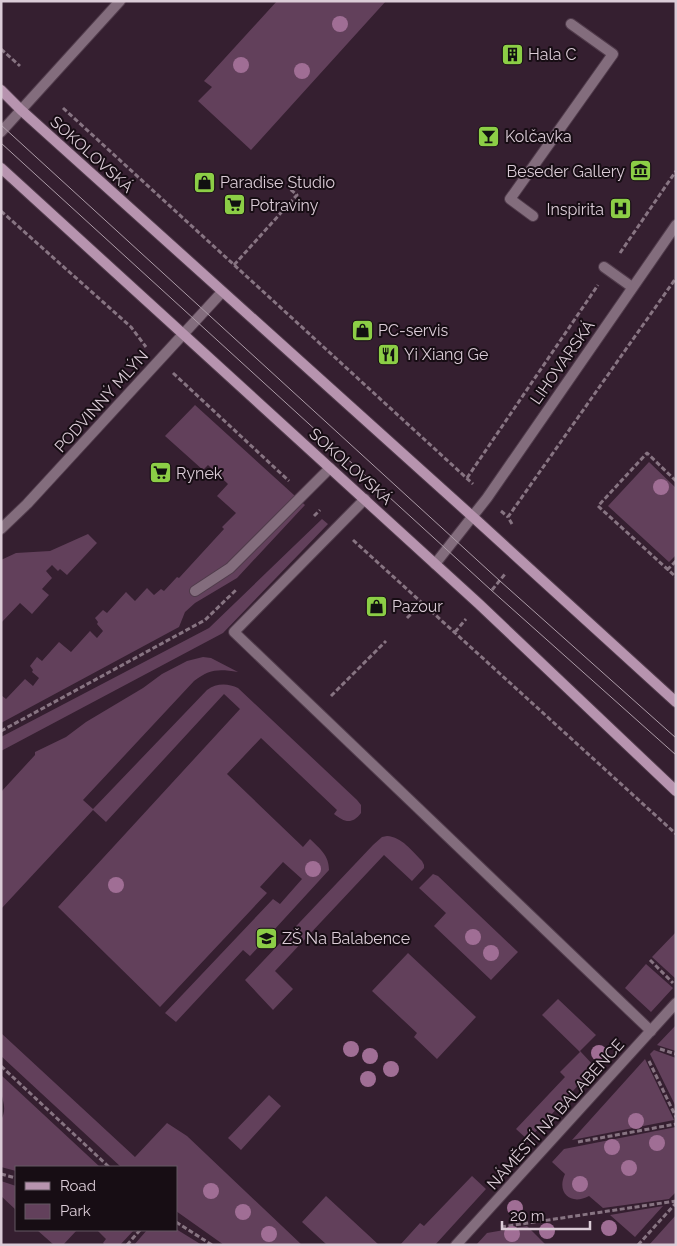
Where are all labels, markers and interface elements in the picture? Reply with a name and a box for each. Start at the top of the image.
building icon: Hala C [500,42,524,66]
place label: Hala C [528,45,577,64]
street label: SOKOLOVSKÁ [46,111,138,197]
bar icon: Kolčavka [477,124,501,148]
place label: Kolčavka [505,127,572,146]
museum icon: Beseder Gallery [629,159,653,183]
place label: Beseder Gallery [507,162,625,181]
shop icon: Paradise Studio [192,170,216,194]
place label: Paradise Studio [220,173,335,192]
supermarket icon: Potraviny [222,193,246,217]
place label: Potraviny [250,196,319,215]
hospital icon: Inspirita [608,197,632,221]
place label: Inspirita [546,200,604,219]
street label: LIHOVARSKÁ [526,316,599,408]
shop icon: PC-servis [350,318,374,342]
place label: PC-servis [378,321,448,340]
restaurant icon: Yi Xiang Ge [376,342,400,366]
place label: Yi Xiang Ge [404,345,488,364]
street label: PODVINNÝ MLÝN [50,346,152,456]
street label: SOKOLOVSKÁ [305,423,397,509]
supermarket icon: Rynek [148,461,172,485]
place label: Rynek [176,464,223,483]
shop icon: Pazour [364,594,388,618]
place label: Pazour [392,597,443,616]
school or university icon: ZŠ Na Balabence [254,926,278,950]
place label: ZŠ Na Balabence [282,928,410,948]
street label: NÁMĚSTÍ NA BALABENCE [482,1034,628,1194]
legend [15,1166,178,1231]
text: Road [60,1177,96,1195]
scale bar [502,1198,590,1230]
text: Park [60,1202,91,1220]
text: 20 m [510,1207,545,1225]

